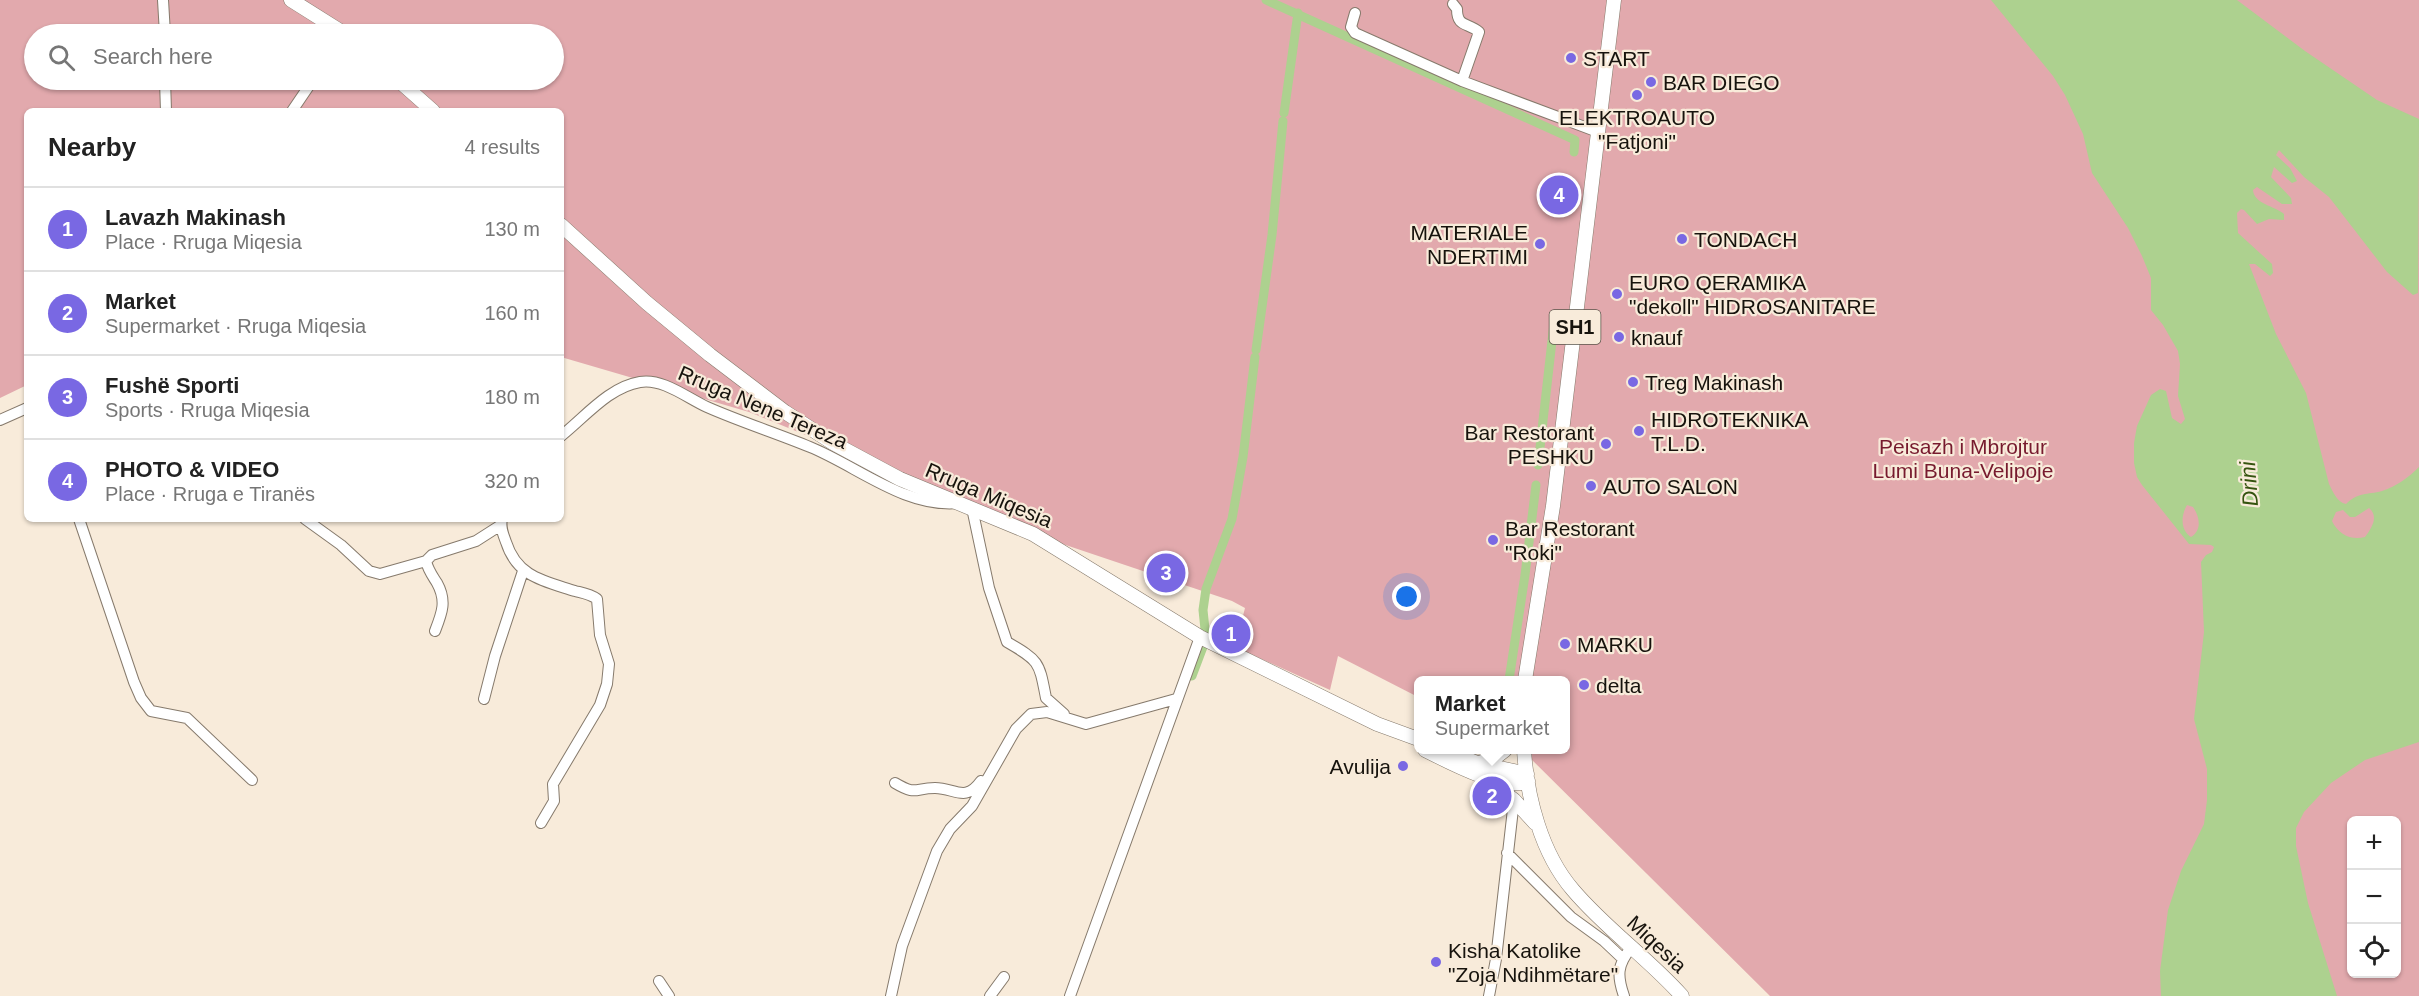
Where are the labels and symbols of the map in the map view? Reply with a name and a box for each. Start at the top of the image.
place label: START [1583,47,1650,70]
marker: START [1564,51,1578,65]
place label: BAR DIEGO [1663,71,1780,94]
marker: BAR DIEGO [1644,75,1658,89]
marker: ELEKTROAUTO "Fatjoni" [1630,88,1644,102]
place label: ELEKTROAUTO "Fatjoni" [1559,106,1715,153]
pin: 4 [1540,172,1578,218]
place label: MATERIALE NDERTIMI [1411,221,1528,268]
place label: TONDACH [1694,228,1797,251]
marker: TONDACH [1675,232,1689,246]
marker: MATERIALE NDERTIMI [1533,237,1547,251]
place label: EURO QERAMIKA "dekoll" HIDROSANITARE [1629,271,1876,318]
marker: EURO QERAMIKA "dekoll" HIDROSANITARE [1610,287,1624,301]
road number: SH1 [1550,310,1600,344]
place label: knauf [1631,326,1683,349]
marker: knauf [1612,330,1626,344]
street label: Rruga Nene Tereza [675,361,851,453]
place label: Treg Makinash [1645,371,1783,394]
marker: Treg Makinash [1626,375,1640,389]
place label: HIDROTEKNIKA T.L.D. [1651,408,1809,455]
place label: Bar Restorant PESHKU [1464,421,1594,468]
marker: HIDROTEKNIKA T.L.D. [1632,424,1646,438]
park label: Peisazh i Mbrojtur Lumi Buna-Velipoje [1873,435,2053,482]
marker: Bar Restorant PESHKU [1599,437,1613,451]
street label: Rruga Miqesia [922,458,1056,532]
water label: Drini [2235,459,2263,507]
place label: AUTO SALON [1603,475,1738,498]
marker: AUTO SALON [1584,479,1598,493]
place label: Bar Restorant "Roki" [1505,517,1635,564]
marker: Bar Restorant "Roki" [1486,533,1500,547]
pin: 3 [1146,550,1186,596]
your location [1392,582,1421,611]
pin: 1 [1212,612,1250,656]
place label: MARKU [1577,633,1653,656]
marker: MARKU [1558,637,1572,651]
place label: delta [1596,674,1642,697]
marker: delta [1577,678,1591,692]
place label: Avulija [1330,755,1391,778]
marker: Avulija [1396,759,1410,773]
pin: 2 [1472,774,1512,818]
street label: Miqesia [1623,911,1692,977]
place label: Kisha Katolike "Zoja Ndihmëtare" [1448,939,1618,986]
marker: Kisha Katolike "Zoja Ndihmëtare" [1429,955,1443,969]

